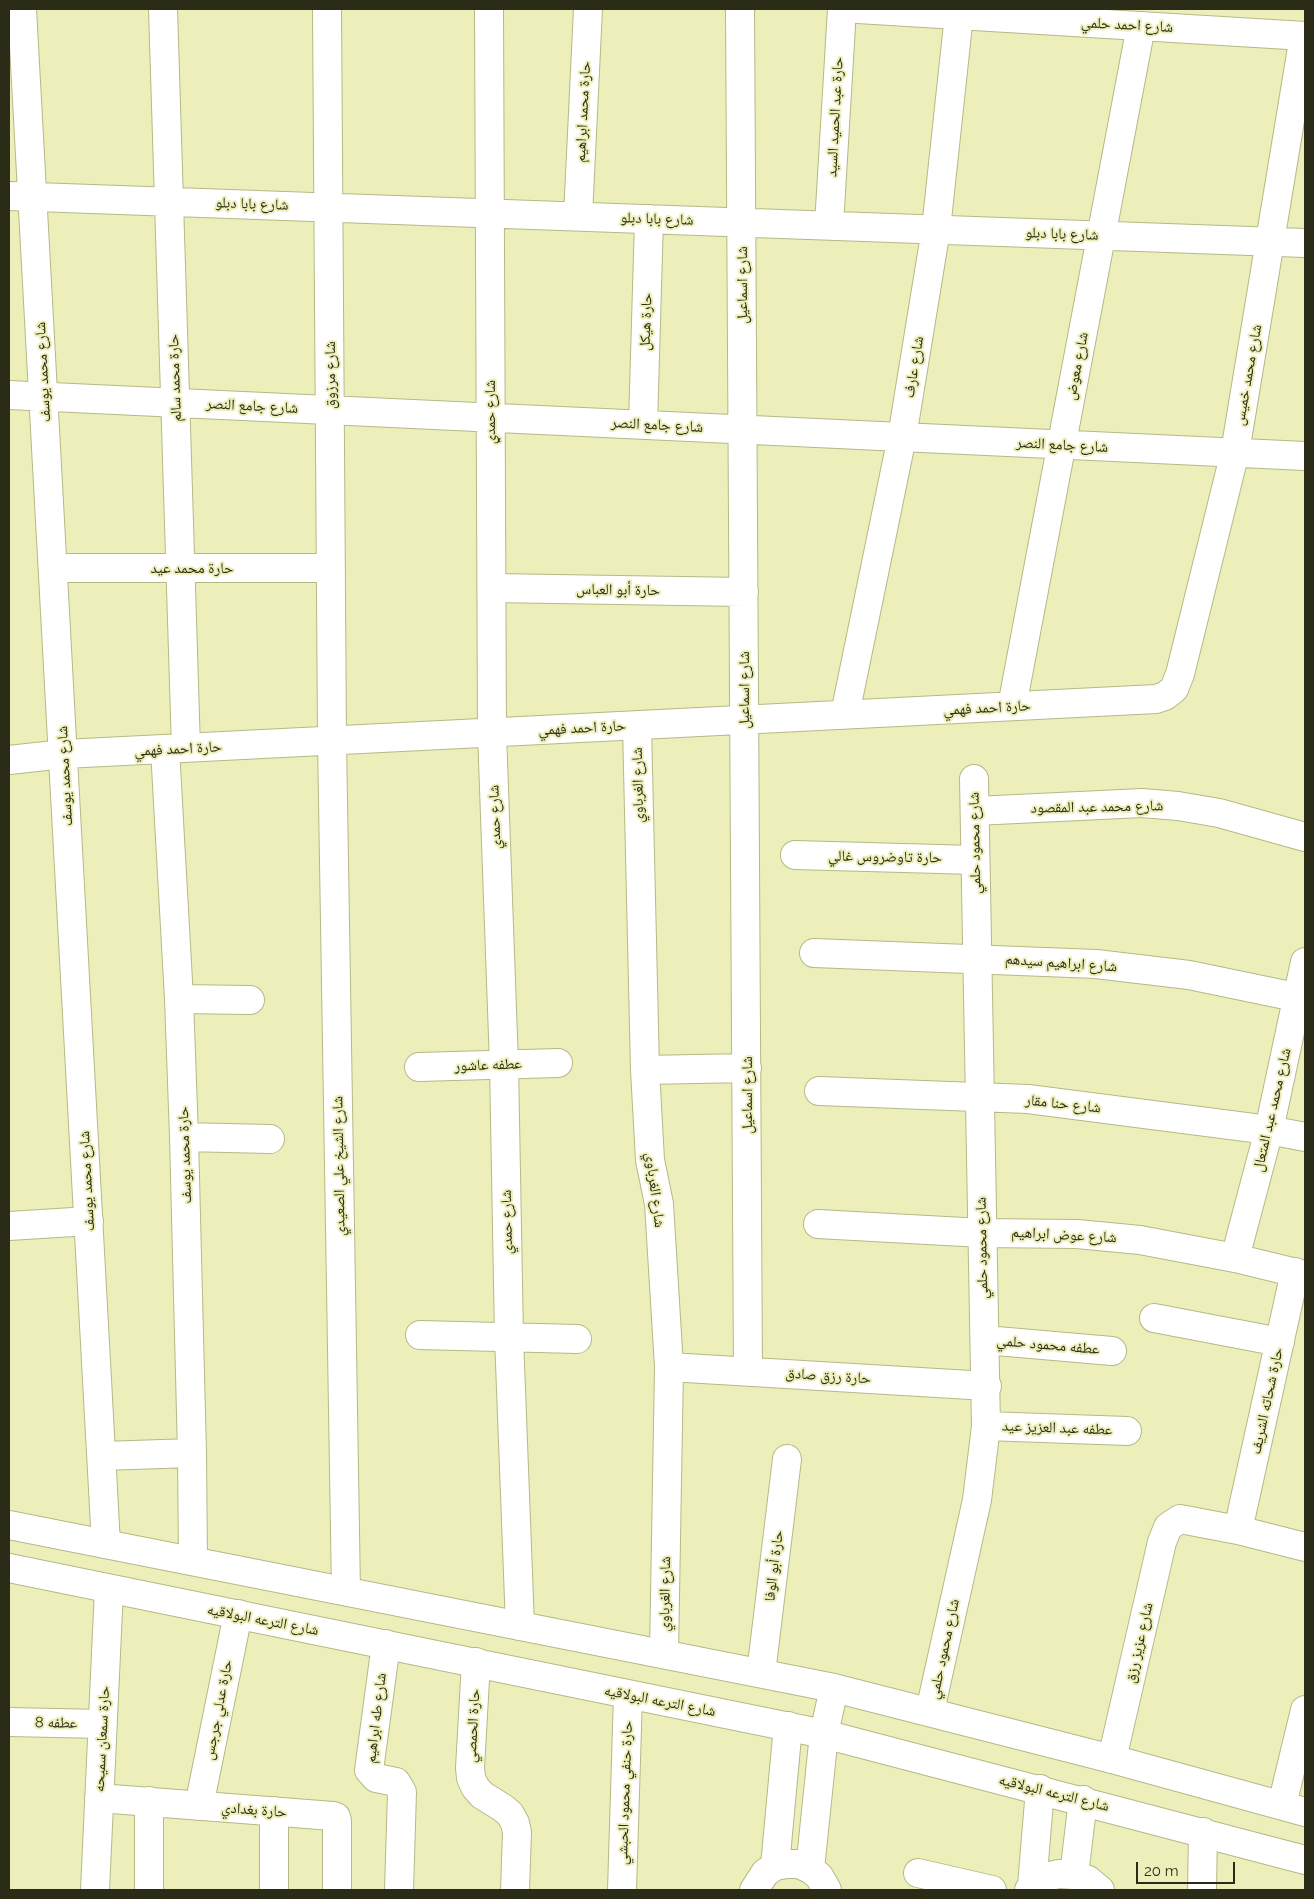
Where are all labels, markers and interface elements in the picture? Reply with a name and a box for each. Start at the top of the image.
street label: شارع احمد حلمي [1080,14,1174,36]
street label: حارة عبد الحميد السيد [823,56,847,178]
street label: حارة محمد ابراهيم [571,61,595,163]
street label: شارع بابا دبلو [215,194,289,214]
street label: شارع بابا دبلو [620,209,694,229]
street label: شارع بابا دبلو [1025,224,1099,244]
street label: شارع اسماعيل [733,246,751,324]
street label: حارة هيكل [636,293,656,351]
street label: شارع محمد يوسف [31,321,55,423]
street label: شارع محمد خميس [1230,323,1266,427]
street label: شارع معوض [1062,330,1092,402]
street label: حارة محمد سالم [164,334,186,422]
street label: شارع عارف [900,335,928,399]
street label: شارع مرزوق [321,341,339,409]
street label: شارع حمدي [481,380,499,444]
street label: شارع جامع النصر [205,395,299,417]
street label: شارع جامع النصر [610,414,704,436]
street label: شارع جامع النصر [1015,434,1109,456]
street label: حارة محمد عيد [150,559,234,577]
street label: حارة أبو العباس [576,580,660,600]
street label: شارع اسماعيل [735,651,753,729]
street label: حارة احمد فهمي [943,697,1031,719]
street label: حارة احمد فهمي [538,717,626,739]
street label: شارع محمد يوسف [53,725,77,827]
street label: حارة احمد فهمي [134,738,222,760]
street label: شارع الغرباوي [628,747,648,823]
street label: شارع حمدي [485,784,505,850]
street label: شارع محمود حلمي [965,792,985,894]
street label: شارع محمد عبد المقصود [1030,797,1164,817]
street label: حارة تاوضروس غالي [828,847,942,867]
street label: شارع ابراهيم سيدهم [1004,950,1118,976]
street label: شارع محمد عبد المتعال [1249,1046,1295,1174]
street label: عطفه عاشور [454,1055,522,1075]
street label: شارع اسماعيل [738,1056,756,1134]
street label: شارع حنا مقار [1024,1091,1102,1117]
street label: شارع الشيخ علي الصعيدي [329,1096,349,1236]
street label: حارة محمد يوسف [174,1106,196,1204]
street label: شارع محمد يوسف [75,1130,99,1232]
street label: شارع الغرباوي [641,1151,669,1229]
street label: شارع حمدي [497,1190,517,1254]
street label: شارع محمود حلمي [972,1197,992,1299]
street label: شارع عوض ابراهيم [1011,1223,1117,1247]
street label: عطفه محمود حلمي [996,1332,1100,1358]
street label: حارة شحاته الشريف [1247,1346,1287,1456]
street label: حارة رزق صادق [785,1364,871,1388]
street label: عطفه عبد العزيز عيد [1001,1417,1113,1439]
street label: حارة أبو الوفا [761,1529,787,1603]
street label: شارع الغرباوي [655,1556,675,1632]
street label: شارع محمود حلمي [925,1597,963,1701]
street label: شارع الترعه البولاقيه [206,1600,320,1640]
street label: شارع عزيز رزق [1121,1601,1157,1685]
street label: حارة عدلي جرجس [199,1658,237,1762]
street label: شارع طه ابراهيم [362,1672,390,1764]
street label: شارع الترعه البولاقيه [603,1681,717,1721]
street label: حارة سمعان سميحه [90,1686,114,1792]
street label: حارة الحمصي [462,1689,484,1763]
street label: عطفه 8 [35,1714,77,1732]
street label: حارة حنفي محمود الحبشي [613,1721,637,1865]
street label: شارع الترعه البولاقيه [997,1771,1111,1815]
street label: حارة بغدادي [221,1799,287,1821]
scale bar [1139,1852,1238,1884]
text: 20 m [1144,1862,1179,1880]

